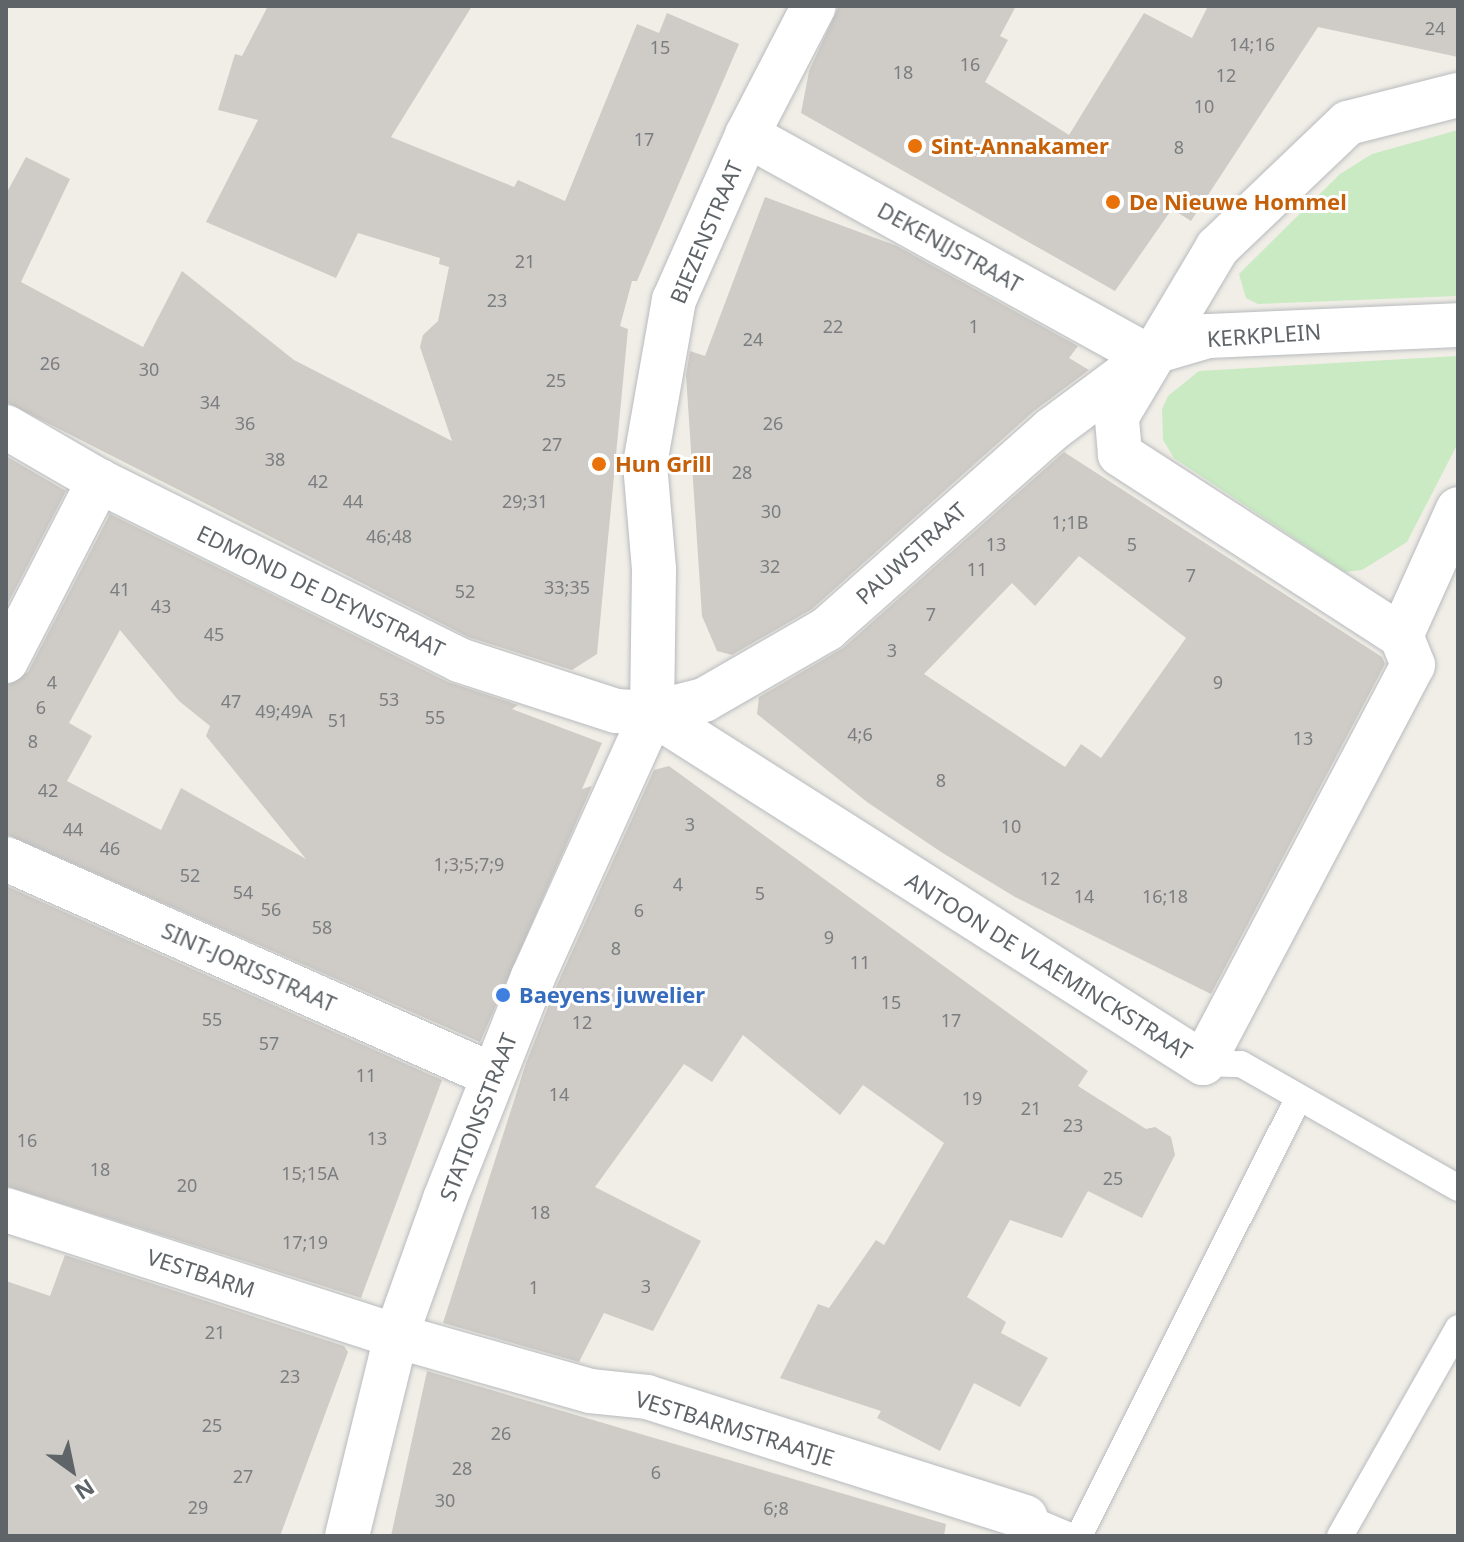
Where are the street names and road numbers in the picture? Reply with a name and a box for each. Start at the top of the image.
street label: BIEZENSTRAAT [664,157,748,307]
street label: DEKENIJSTRAAT [873,196,1027,298]
street label: KERKPLEIN [1206,318,1322,352]
street label: PAUWSTRAAT [850,496,972,610]
street label: EDMOND DE DEYNSTRAAT [193,519,449,663]
street label: ANTOON DE VLAEMINCKSTRAAT [901,867,1197,1065]
street label: SINT-JORISSTRAAT [158,917,340,1017]
street label: STATIONSSTRAAT [434,1029,522,1205]
street label: VESTBARM [144,1243,258,1303]
street label: VESTBARMSTRAATJE [632,1385,838,1471]

